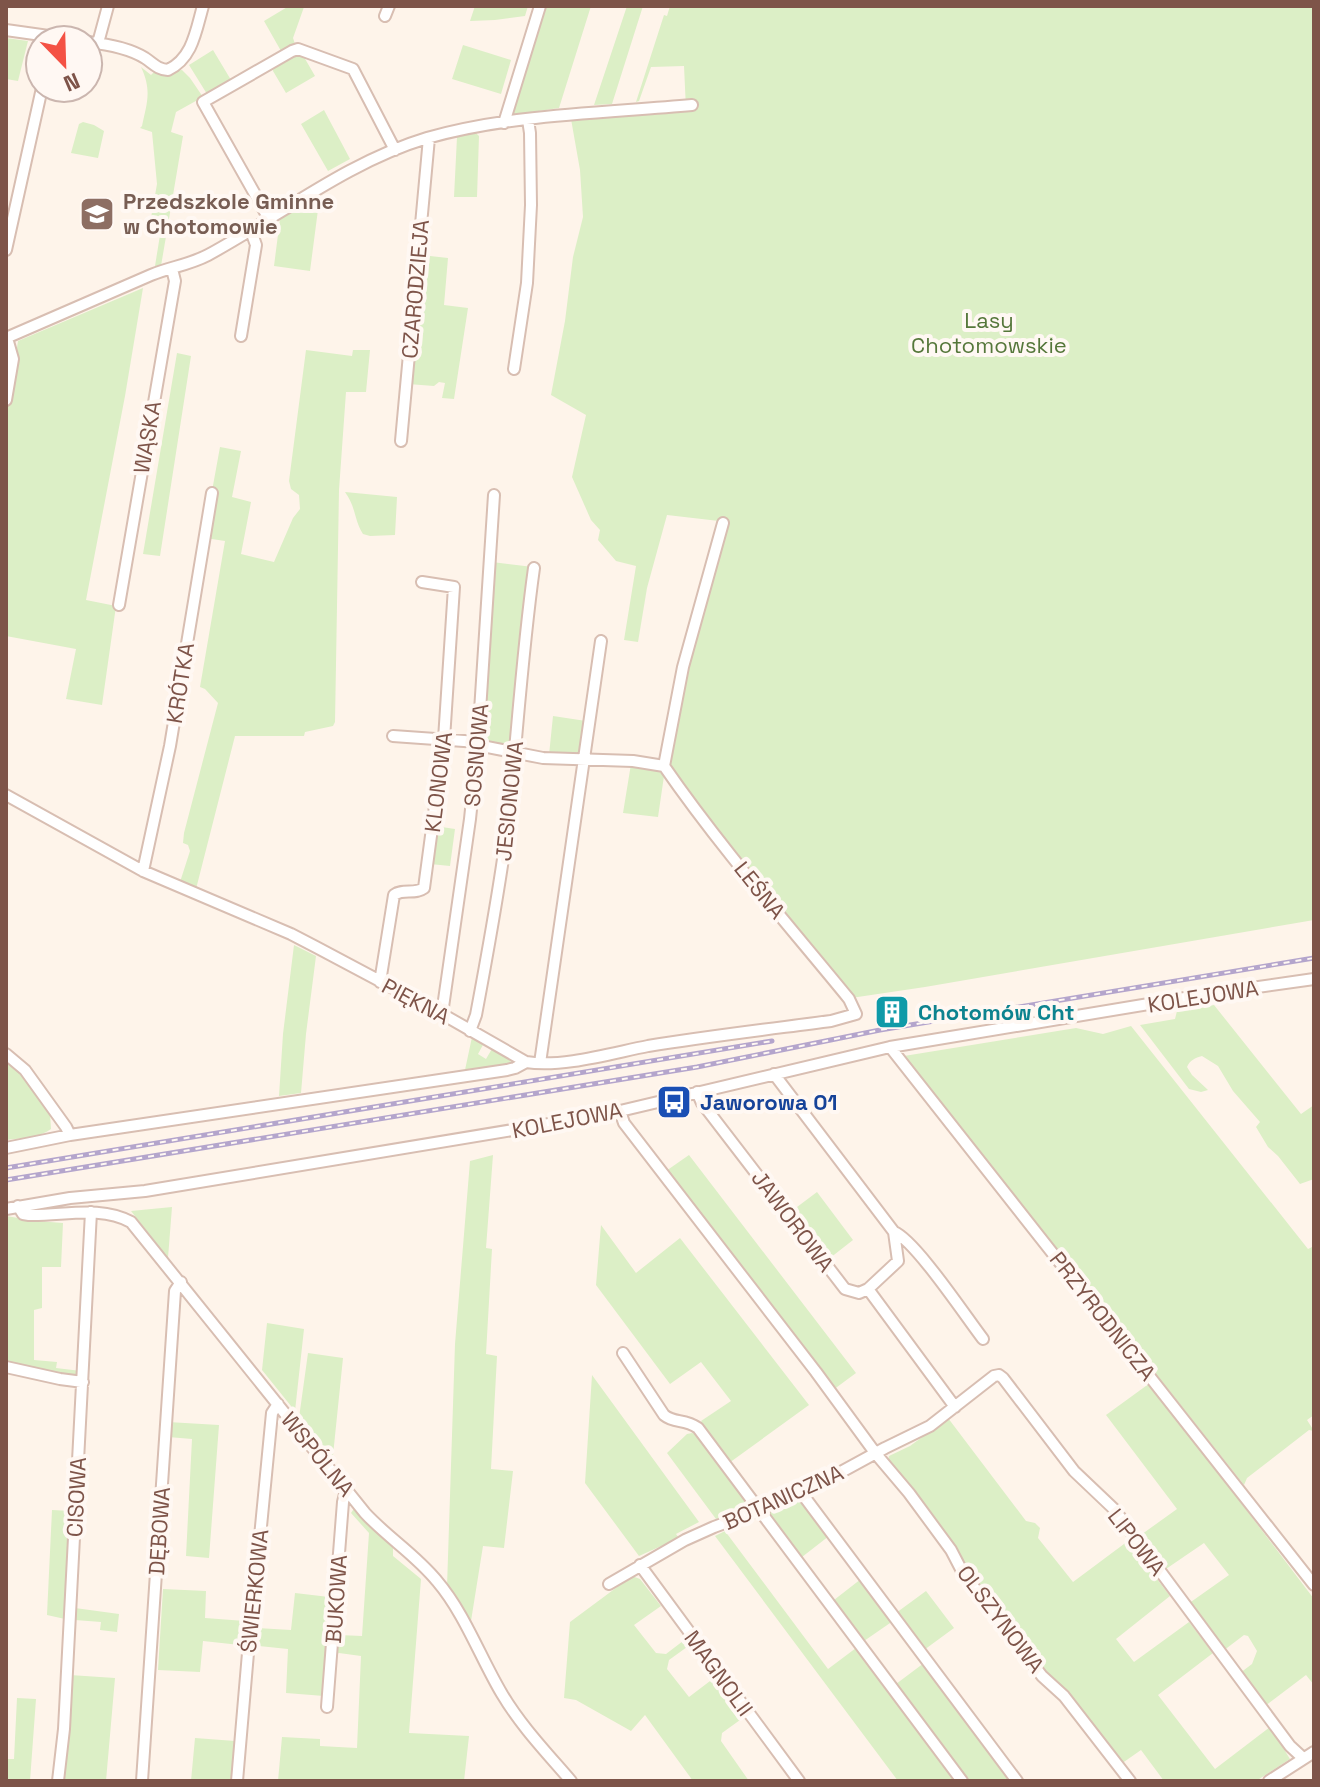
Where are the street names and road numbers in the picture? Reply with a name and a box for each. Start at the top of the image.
street label: CZARODZIEJA [395,218,435,360]
street label: WĄSKA [127,398,167,475]
street label: KRÓTKA [160,640,200,725]
street label: SOSNOWA [458,702,494,808]
street label: KLONOWA [418,730,458,834]
street label: JESIONOWA [489,739,529,862]
street label: LEŚNA [728,855,792,925]
street label: PIĘKNA [377,972,455,1031]
street label: KOLEJOWA [1146,973,1260,1019]
street label: KOLEJOWA [509,1096,625,1144]
street label: JAWOROWA [746,1164,841,1278]
street label: PRZYRODNICZA [1044,1246,1162,1386]
street label: WSPÓLNA [275,1406,361,1502]
street label: CISOWA [60,1456,92,1538]
street label: BOTANICZNA [718,1458,848,1536]
street label: DĘBOWA [142,1486,176,1576]
street label: LIPOWA [1102,1503,1172,1581]
street label: ŚWIERKOWA [234,1528,274,1654]
street label: BUKOWA [319,1553,353,1644]
street label: OLSZYNOWA [951,1559,1051,1679]
street label: MAGNOLII [678,1625,760,1721]

